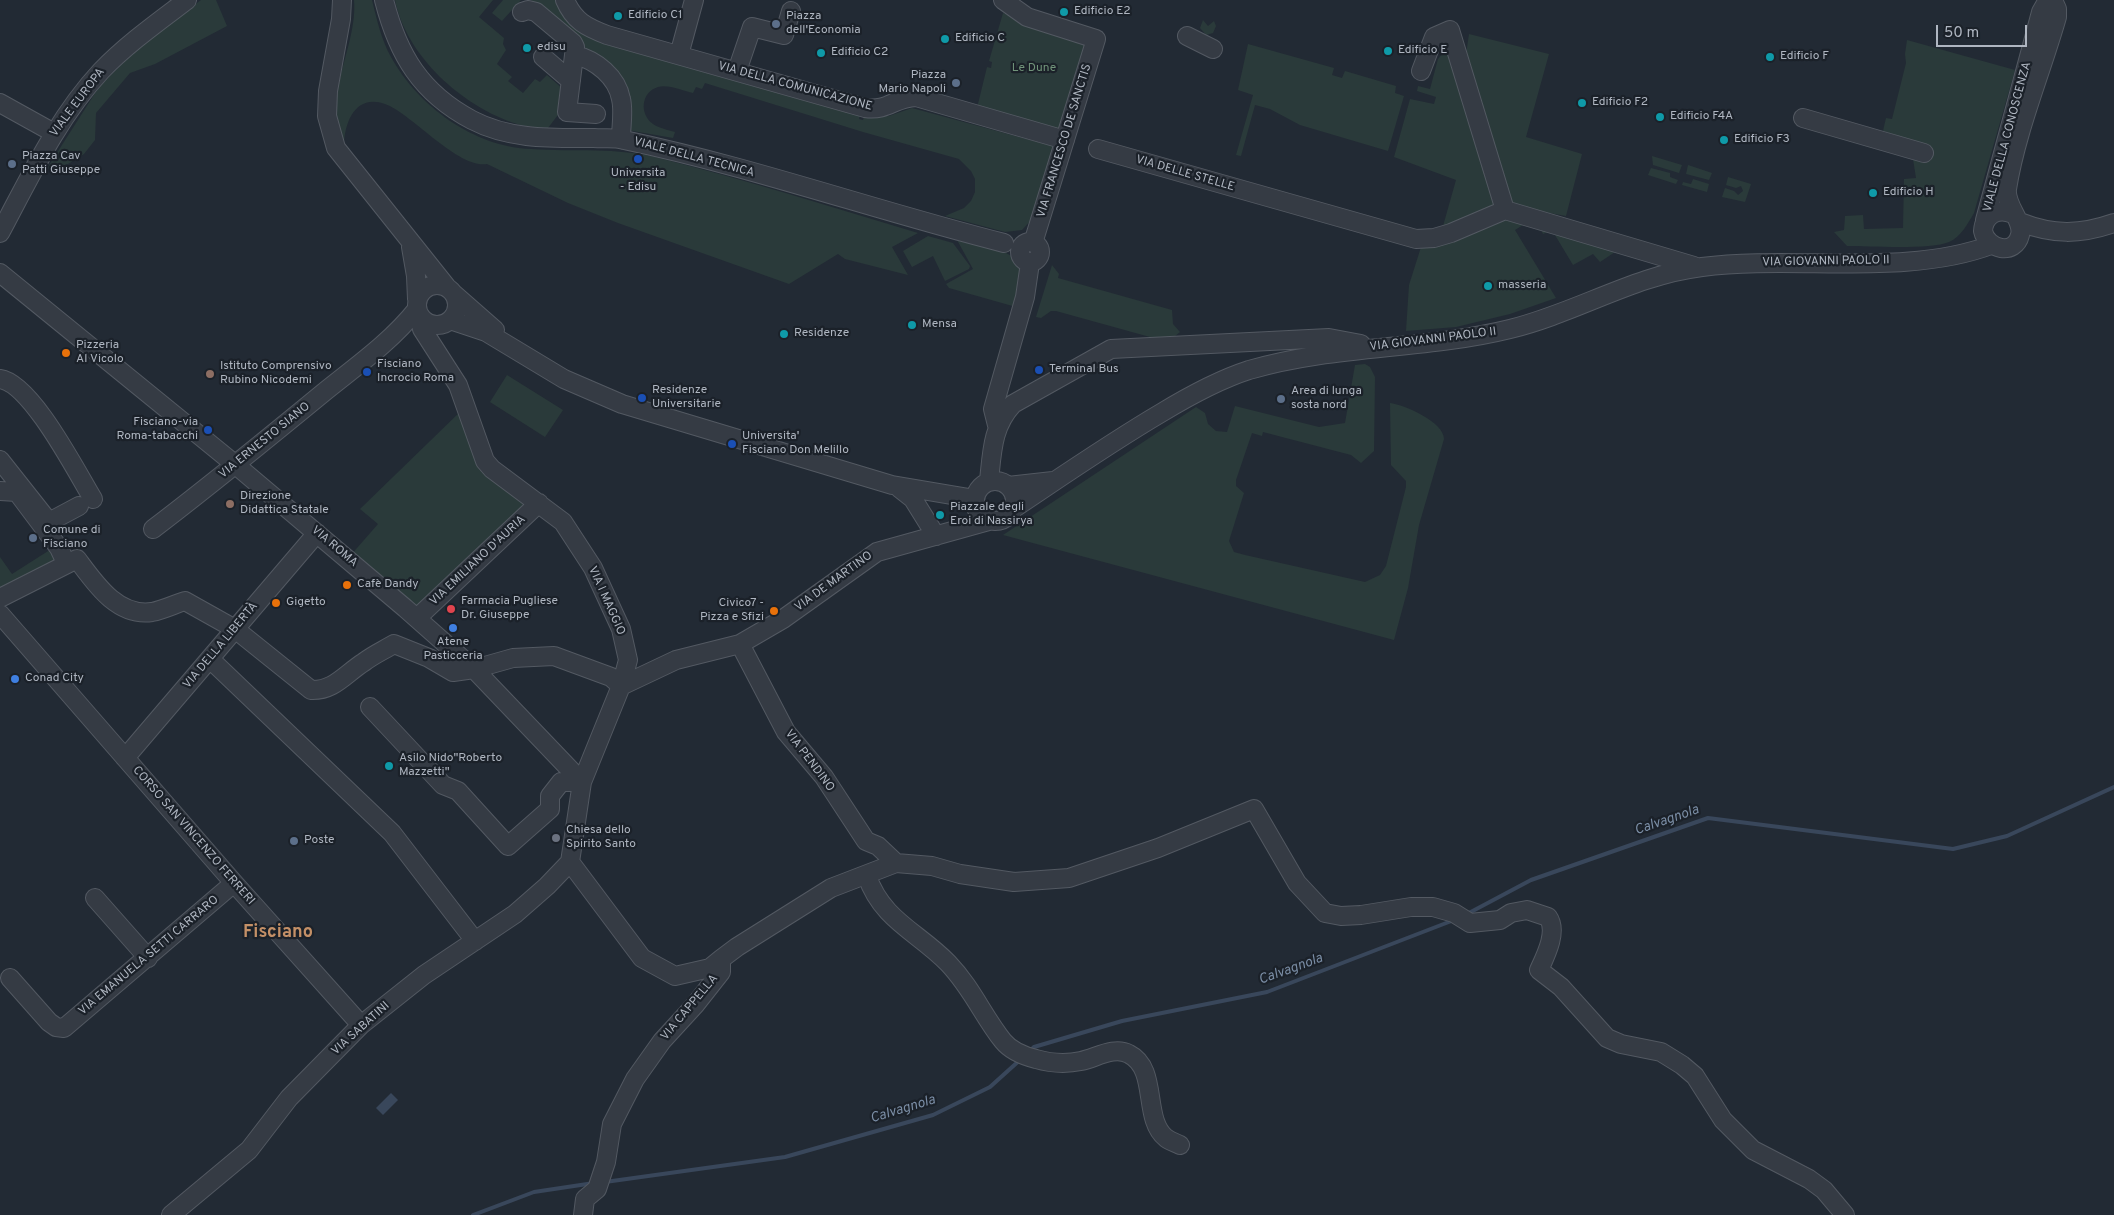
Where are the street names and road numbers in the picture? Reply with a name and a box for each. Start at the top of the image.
street label: VIA DELLA COMUNICAZIONE [716,59,874,115]
street label: VIALE DELLA CONOSCENZA [1981,60,2035,214]
street label: VIA FRANCESCO DE SANCTIS [1035,62,1095,220]
street label: VIALE EUROPA [48,66,108,140]
street label: VIALE DELLA TECNICA [632,135,756,181]
street label: VIA DELLE STELLE [1134,153,1236,195]
street label: VIA GIOVANNI PAOLO II [1762,254,1890,270]
street label: VIA GIOVANNI PAOLO II [1369,325,1497,355]
street label: VIA ERNESTO SIANO [217,400,313,482]
street label: VIA EMILIANO D'AURIA [427,513,529,609]
street label: VIA ROMA [308,523,360,571]
street label: VIA DE MARTINO [792,549,876,615]
street label: VIA I MAGGIO [584,564,628,638]
street label: VIA DELLA LIBERTÀ [181,600,261,692]
street label: VIA PENDINO [781,727,837,795]
street label: CORSO SAN VINCENZO FERRERI [129,764,257,908]
street label: VIA EMANUELA SETTI CARRARO [76,893,222,1019]
street label: VIA CAPPELLA [658,972,722,1044]
street label: VIA SABATINI [329,999,393,1059]

